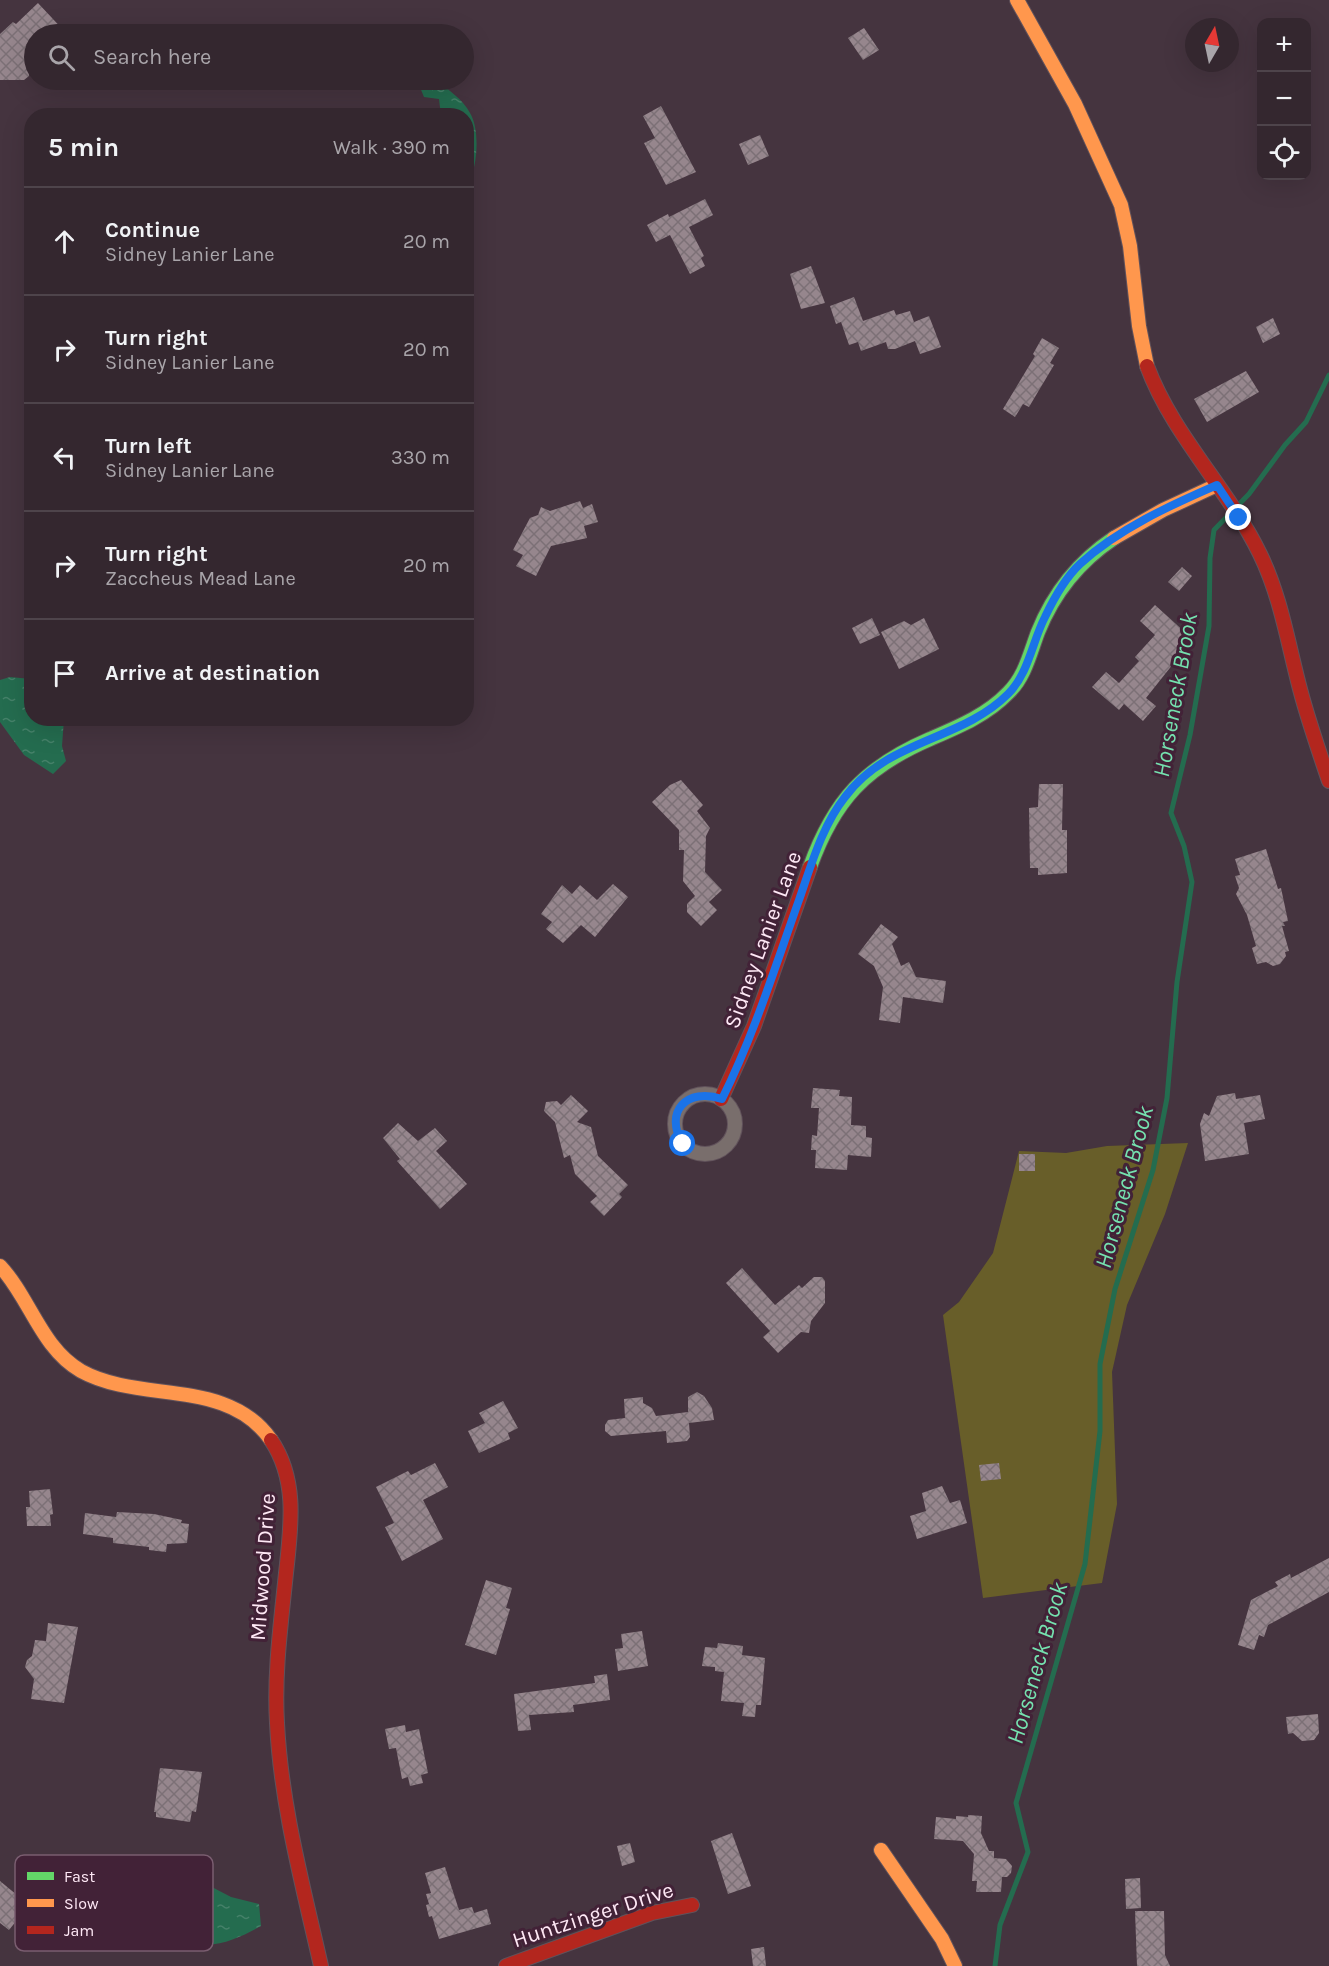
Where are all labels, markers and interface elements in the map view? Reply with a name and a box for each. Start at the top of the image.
north arrow [1185,18,1239,72]
map controls [1257,18,1311,180]
button: + [1257,18,1311,72]
search box [24,24,474,90]
icon: search [45,41,78,74]
text: Search here [93,44,211,70]
button: − [1257,72,1311,126]
button: locate [1257,126,1311,180]
text: 5 min [48,132,119,163]
text: Walk · 390 m [333,136,450,159]
text: Continue [105,217,200,243]
icon: ahead [48,225,81,258]
text: 20 m [403,230,450,253]
text: Sidney Lanier Lane [105,243,275,266]
text: Turn right [105,325,208,351]
icon: right [48,333,81,366]
text: 20 m [403,338,450,361]
text: Sidney Lanier Lane [105,351,275,374]
text: Turn left [105,433,192,459]
icon: left [48,441,81,474]
text: 330 m [391,446,450,469]
text: Sidney Lanier Lane [105,459,275,482]
route end [1225,504,1251,530]
text: Turn right [105,541,208,567]
icon: right [48,549,81,582]
text: 20 m [403,554,450,577]
text: Zaccheus Mead Lane [105,567,296,590]
water label: Horseneck Brook [1147,610,1203,780]
icon: arrive [48,657,81,690]
text: Arrive at destination [105,660,320,686]
street label: Sidney Lanier Lane [719,848,807,1032]
water label: Horseneck Brook [1089,1102,1159,1271]
route start [669,1130,695,1156]
street label: Midwood Drive [245,1492,281,1642]
water label: Horseneck Brook [1001,1578,1074,1747]
legend [15,1855,213,1951]
text: Fast [64,1867,95,1886]
street label: Huntzinger Drive [509,1877,677,1953]
text: Slow [64,1894,99,1913]
text: Jam [64,1921,94,1940]

